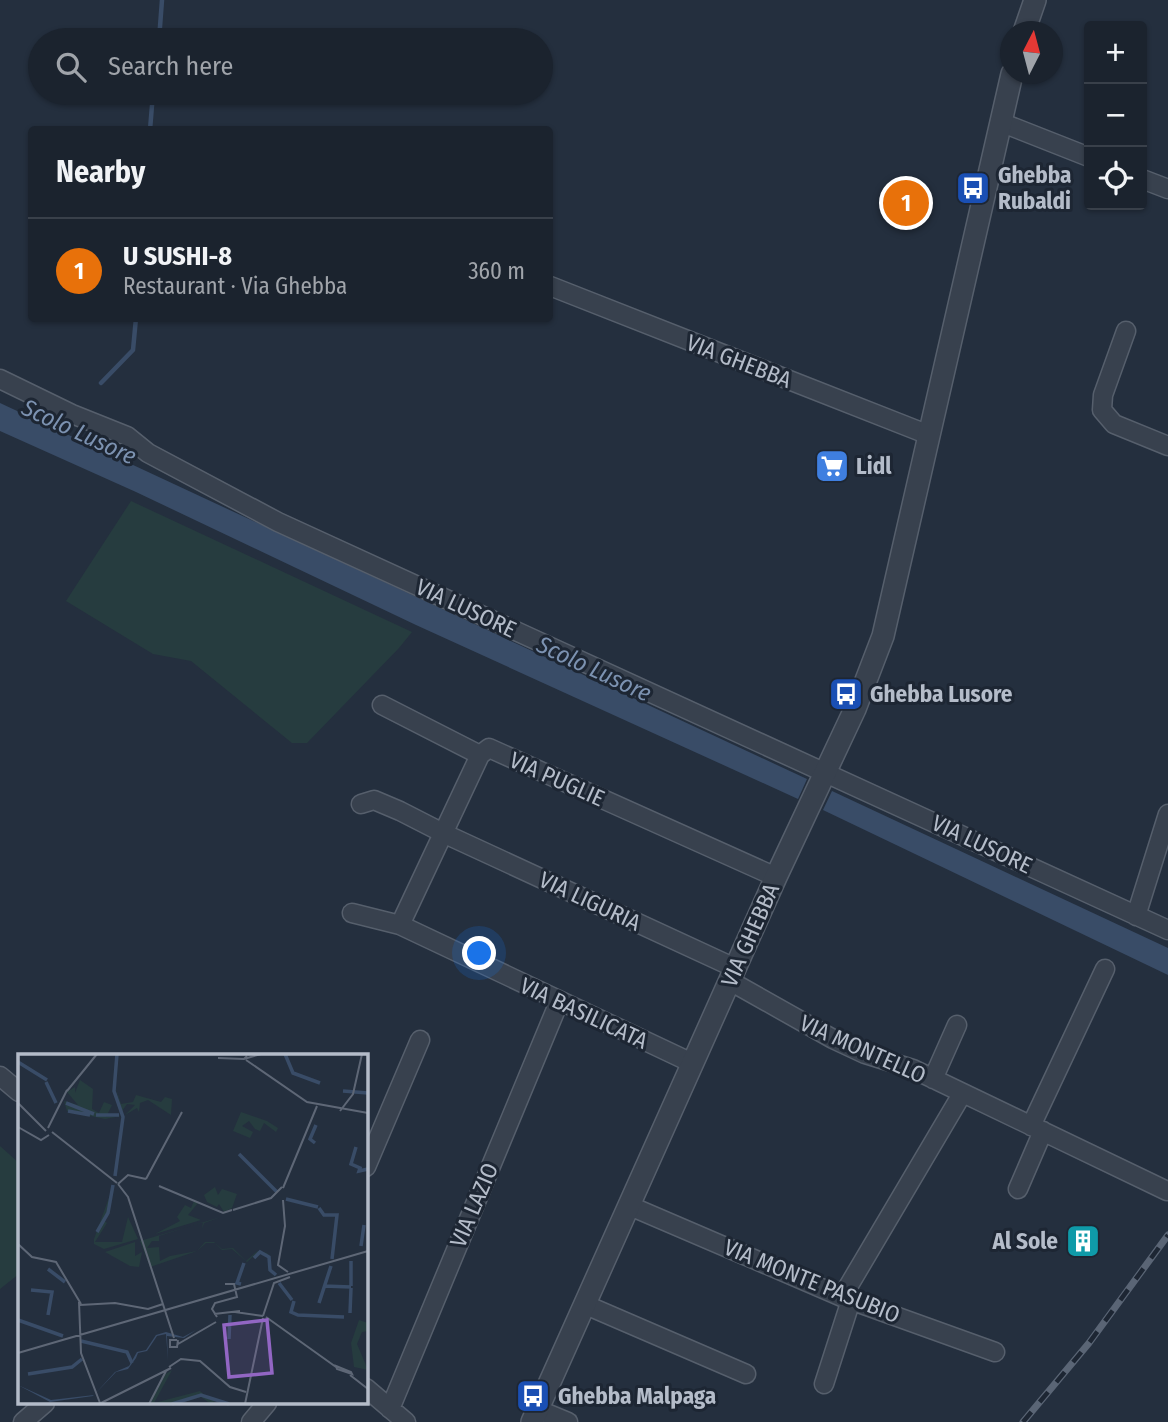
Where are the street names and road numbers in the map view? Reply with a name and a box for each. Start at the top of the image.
street label: VIA GHEBBA [682,328,796,394]
street label: VIA LUSORE [411,573,521,643]
street label: VIA PUGLIE [505,746,609,812]
street label: VIA LUSORE [927,809,1037,879]
street label: VIA LIGURIA [535,865,645,937]
street label: VIA GHEBBA [715,879,785,991]
street label: VIA BASILICATA [516,971,652,1055]
street label: VIA MONTELLO [796,1009,930,1089]
street label: VIA LAZIO [444,1159,504,1251]
street label: VIA MONTE PASUBIO [720,1233,904,1329]

